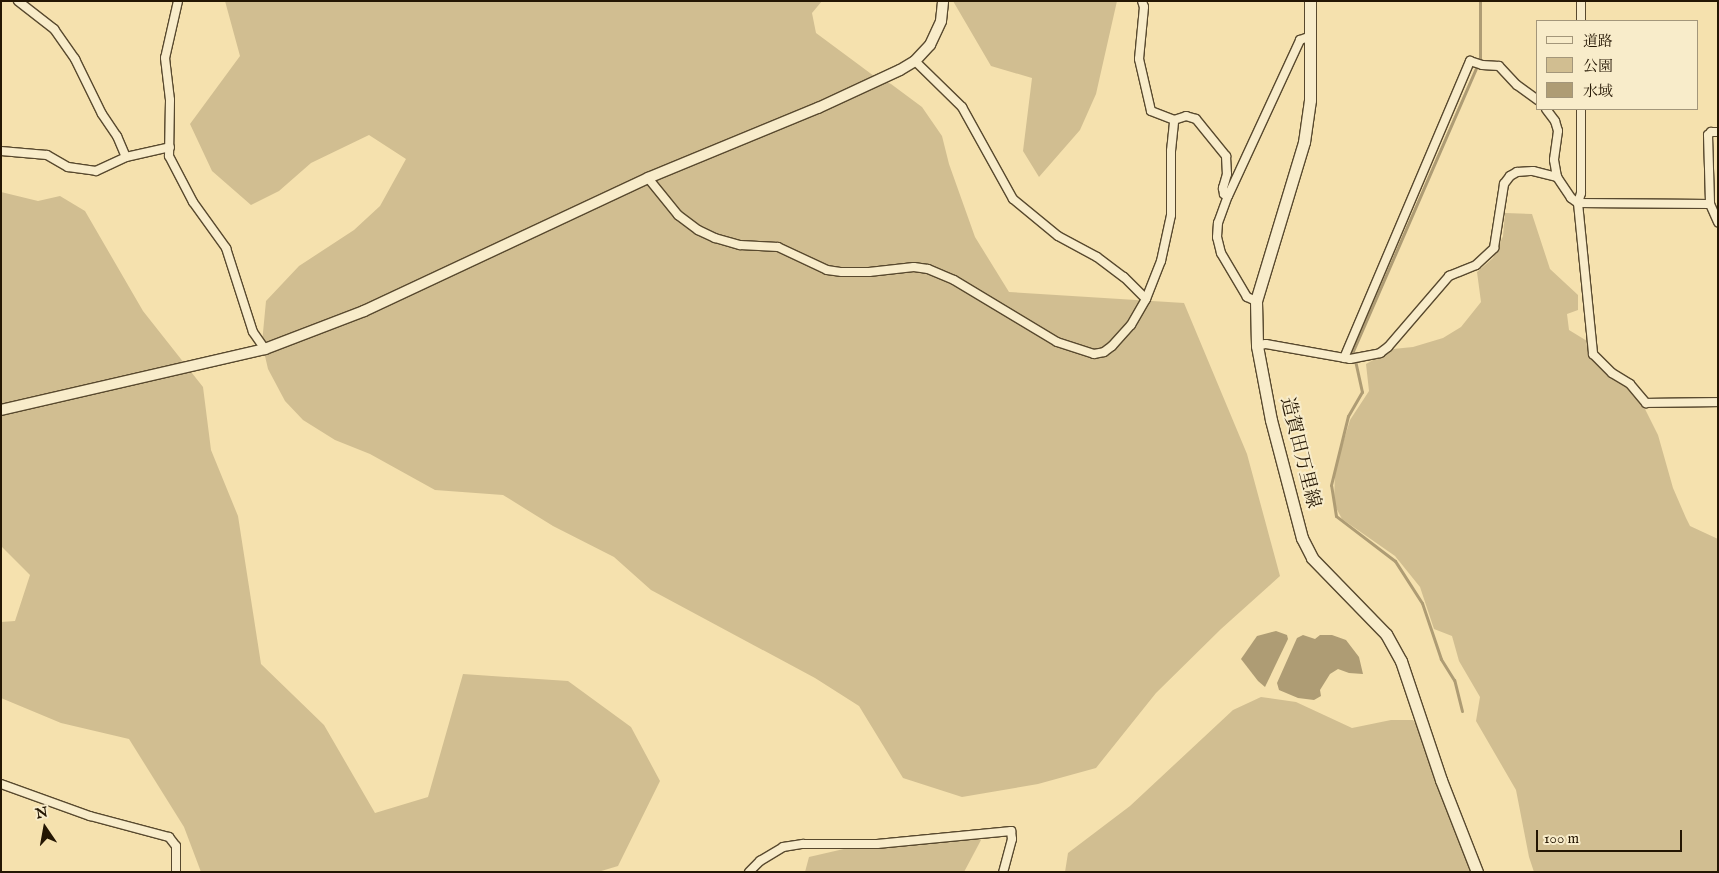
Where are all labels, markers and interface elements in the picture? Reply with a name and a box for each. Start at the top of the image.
legend [1536,20,1699,110]
text: 道路 [1583,32,1613,51]
text: 公園 [1583,57,1613,76]
text: 水域 [1583,82,1613,101]
street label: 造賀田万里線 [1274,395,1324,511]
north arrow [20,803,70,853]
text: N [34,803,50,823]
scale bar [1539,820,1685,852]
text: 100 m [1544,829,1579,848]

